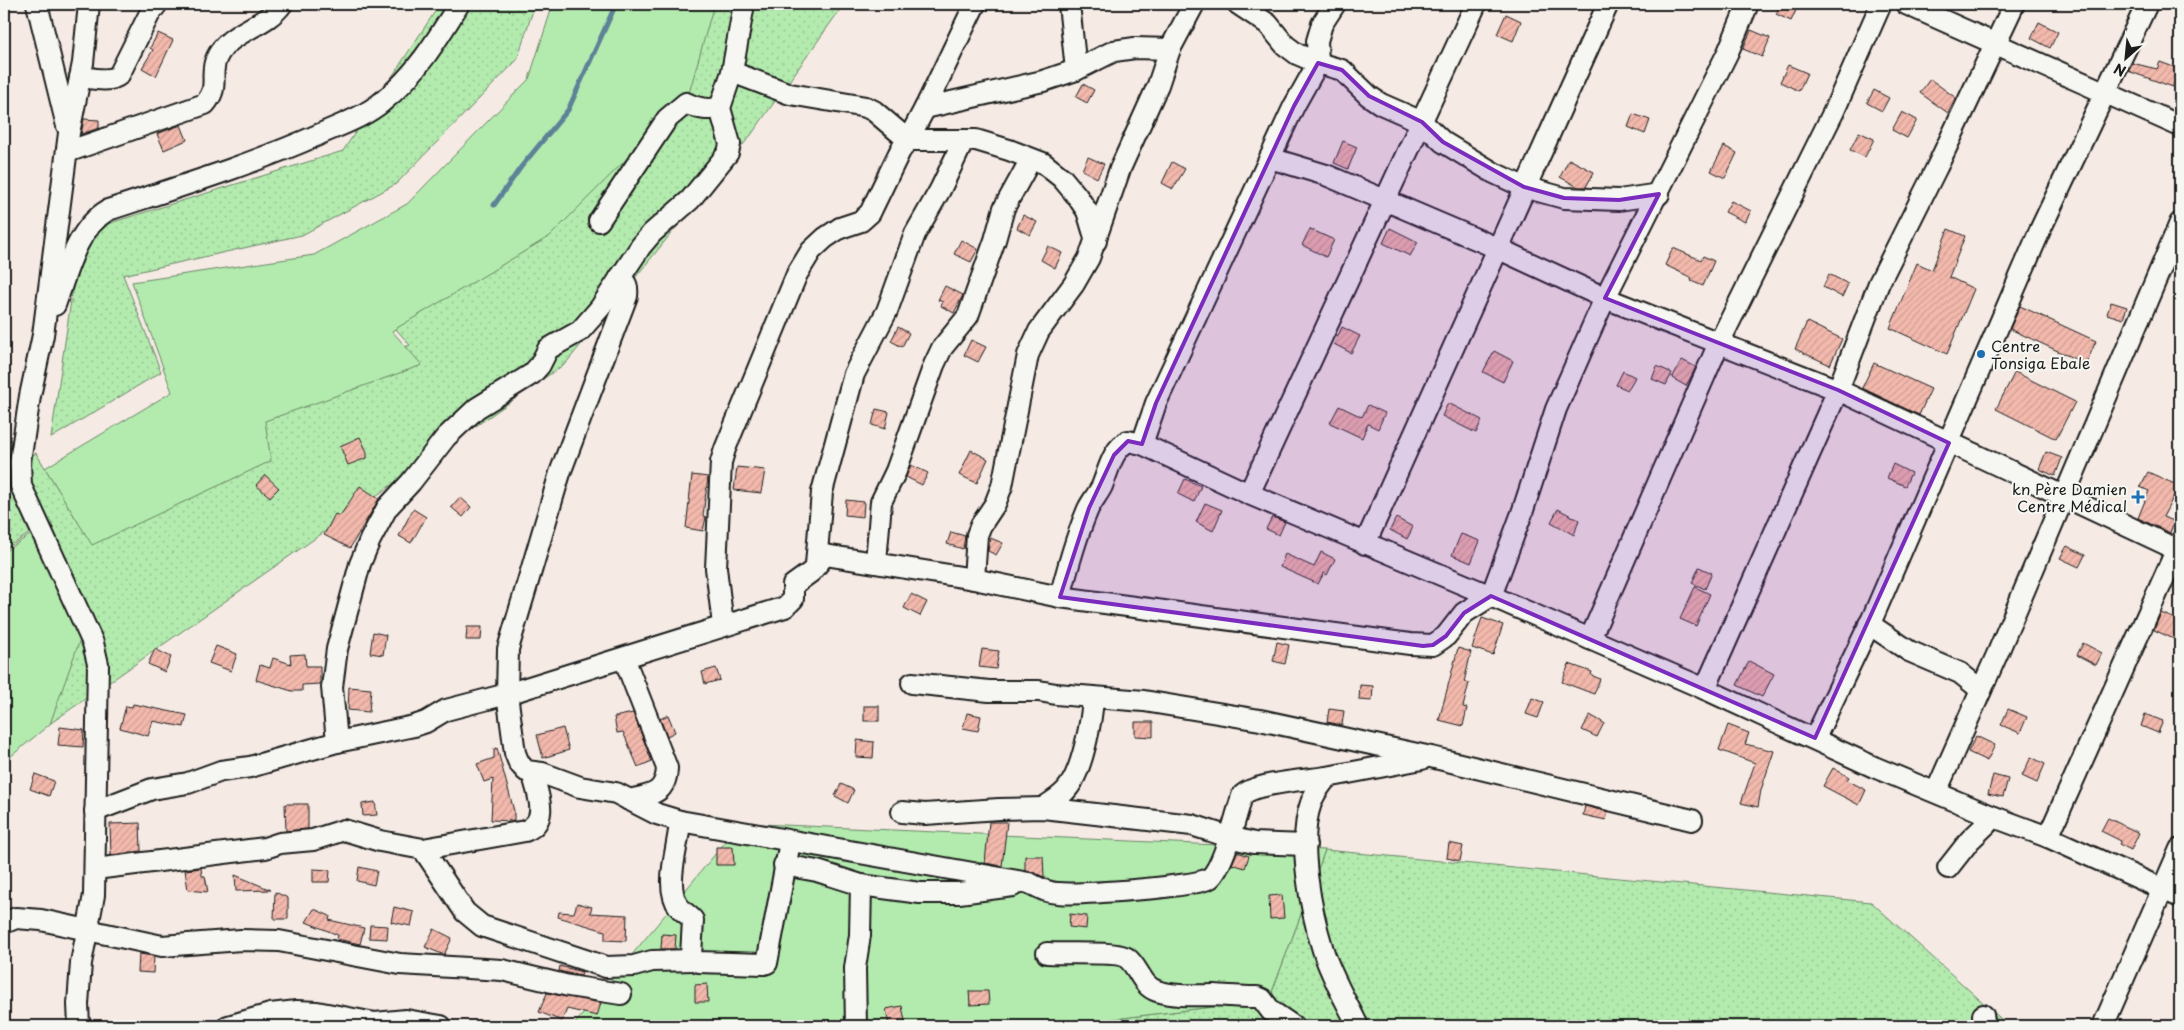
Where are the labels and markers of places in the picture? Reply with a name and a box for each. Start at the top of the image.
place label: Centre Tonsiga Ebale [1991,334,2090,374]
marker: Centre Tonsiga Ebale [1975,348,1987,360]
place label: kn Père Damien Centre Médical [2012,477,2127,517]
marker: kn Père Damien Centre Médical [2131,490,2145,504]

